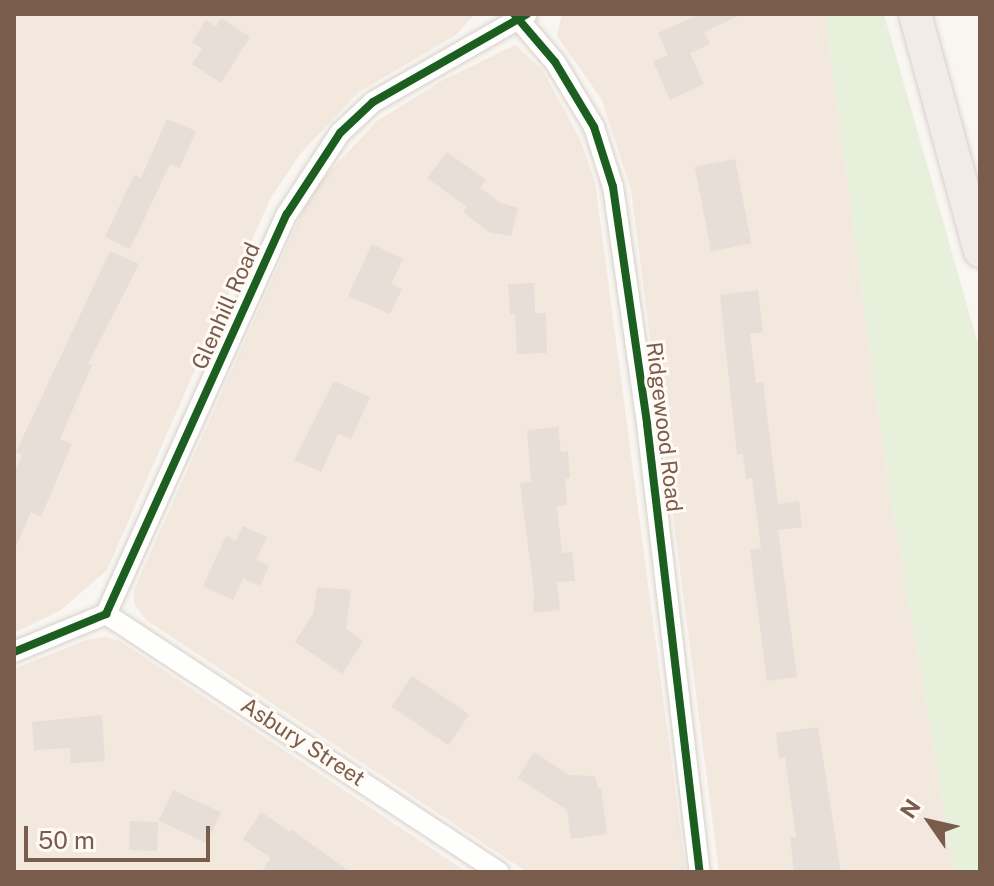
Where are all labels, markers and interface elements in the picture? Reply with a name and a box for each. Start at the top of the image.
street label: Glenhill Road [186,238,266,374]
street label: Ridgewood Road [640,340,688,514]
street label: Asbury Street [236,692,370,792]
north arrow [890,782,970,862]
text: N [895,794,926,823]
scale bar [28,810,214,860]
text: 50 m [38,826,95,854]

